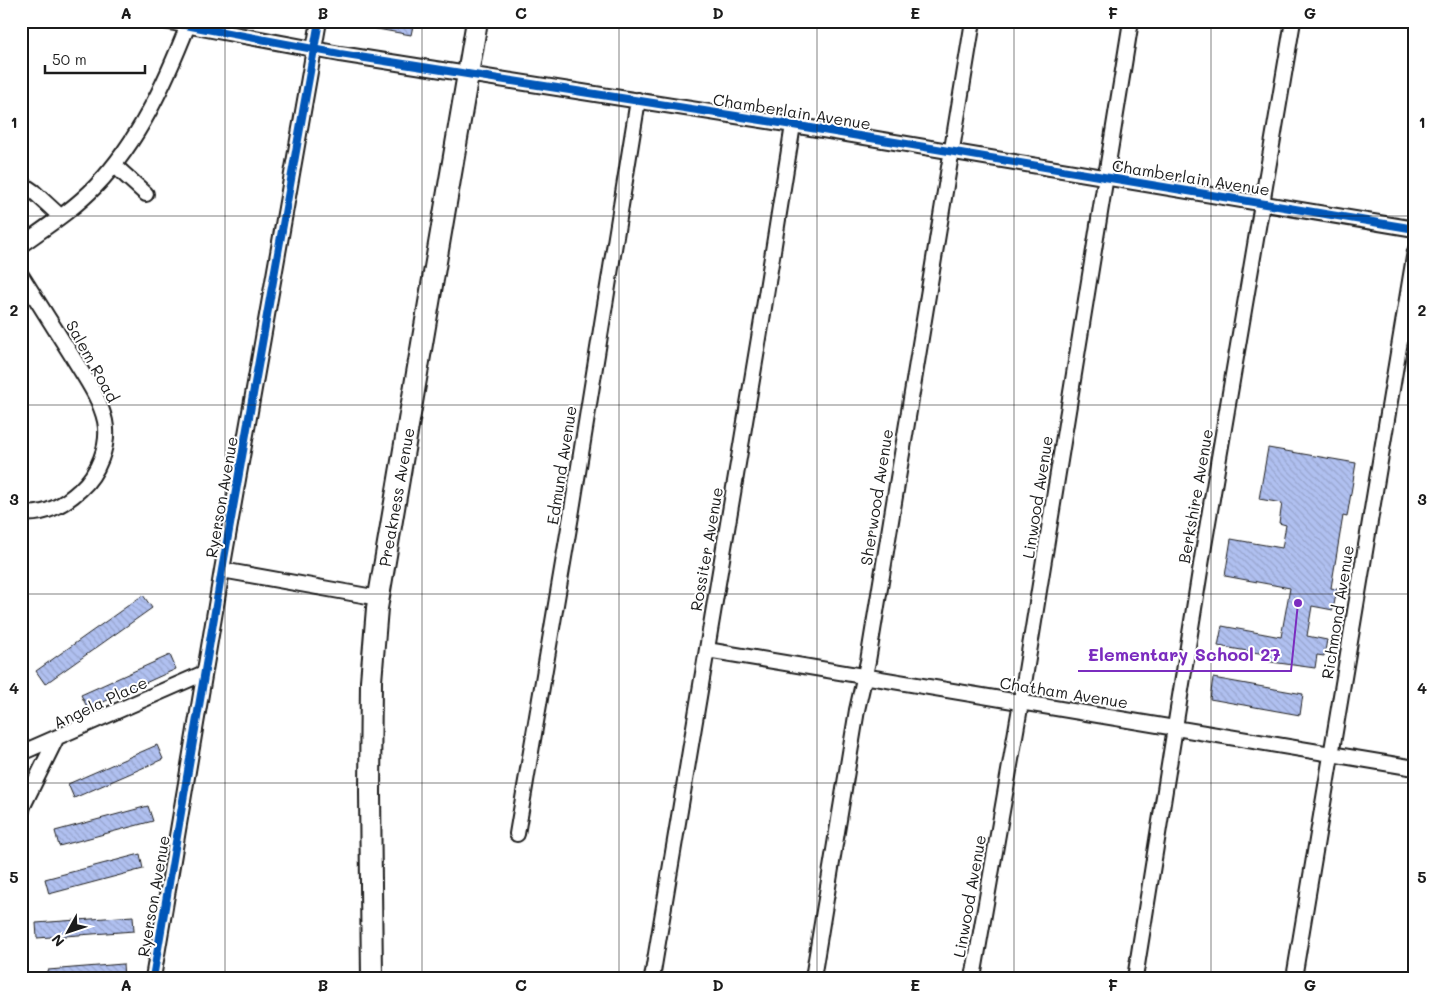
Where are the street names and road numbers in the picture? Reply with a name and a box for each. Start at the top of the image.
street label: Chamberlain Avenue [712,88,872,134]
street label: Chamberlain Avenue [1111,154,1271,200]
street label: Salem Road [62,316,124,406]
street label: Edmund Avenue [541,404,581,526]
street label: Preakness Avenue [373,426,419,568]
street label: Sherwood Avenue [855,427,897,567]
street label: Berkshire Avenue [1173,427,1217,565]
street label: Linwood Avenue [1017,434,1057,560]
street label: Ryerson Avenue [200,435,242,559]
street label: Rossiter Avenue [685,485,727,613]
street label: Richmond Avenue [1316,544,1358,680]
street label: Angela Place [50,671,150,733]
street label: Chatham Avenue [998,671,1130,713]
street label: Linwood Avenue [948,833,990,959]
street label: Ryerson Avenue [132,834,174,958]

